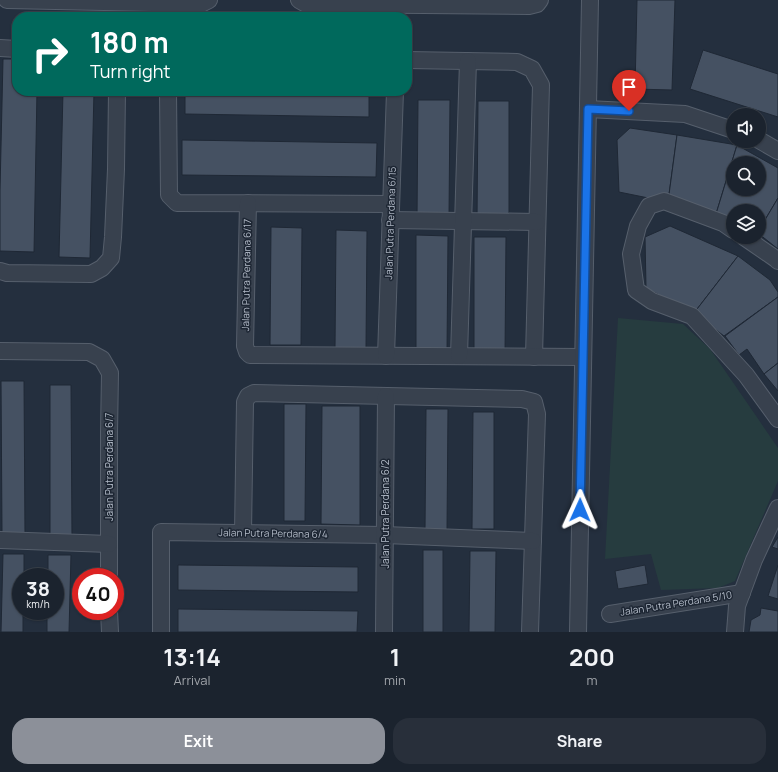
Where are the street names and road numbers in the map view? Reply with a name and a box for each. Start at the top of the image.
street label: Jalan Putra Perdana 6/15 [381,166,399,280]
street label: Jalan Putra Perdana 6/17 [238,219,254,331]
street label: Jalan Putra Perdana 6/7 [102,413,116,521]
street label: Jalan Putra Perdana 6/2 [378,459,392,569]
street label: Jalan Putra Perdana 6/4 [218,525,328,541]
street label: Jalan Putra Perdana 5/10 [619,587,733,619]

